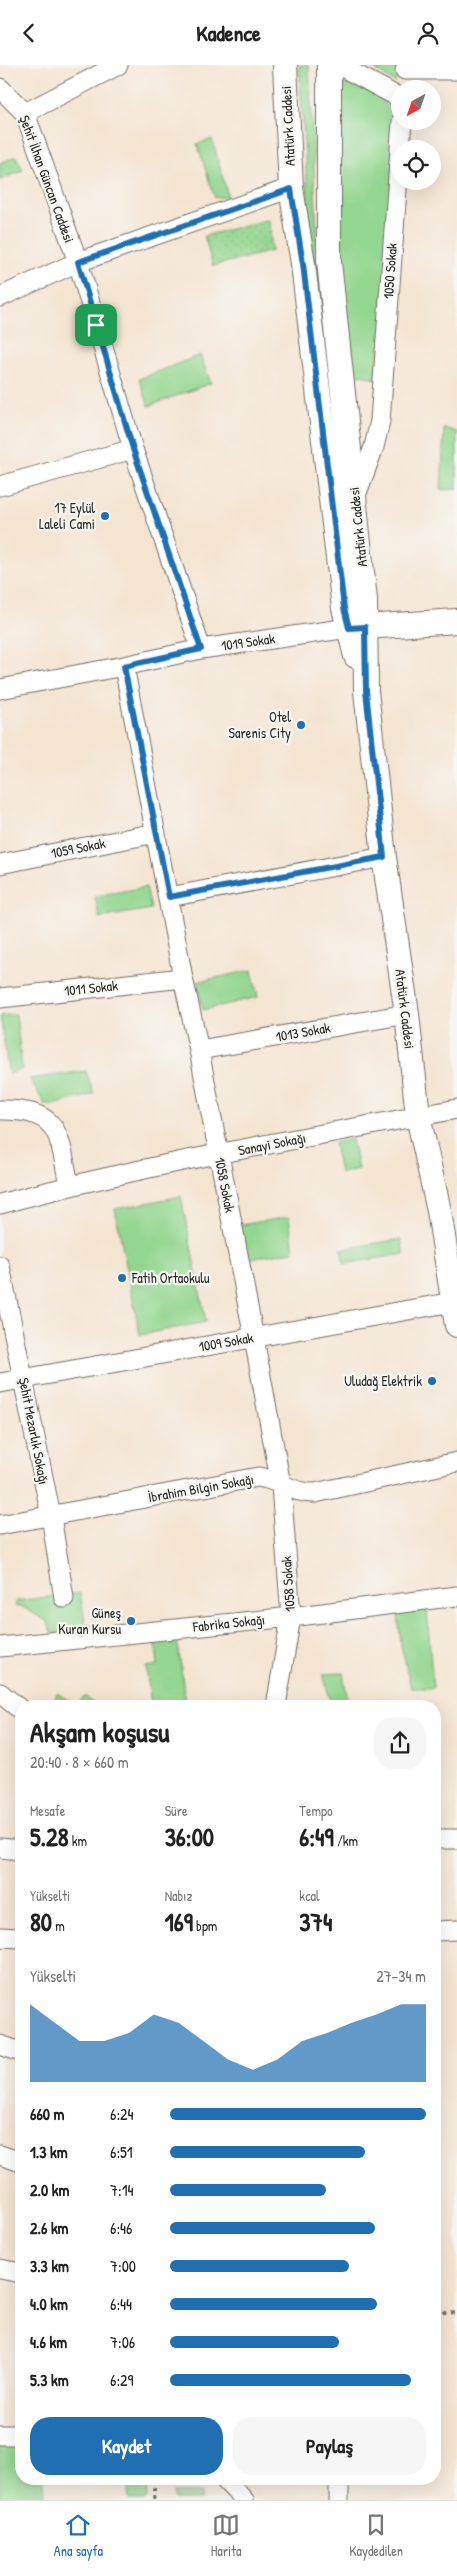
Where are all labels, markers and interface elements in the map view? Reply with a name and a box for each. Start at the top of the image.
text: Kadence [196,18,261,48]
icon: back [15,19,43,47]
icon: person [414,19,442,47]
north arrow [391,80,441,130]
map controls [391,80,441,190]
street label: Atatürk Caddesi [276,86,299,167]
street label: Şehit İlhan Güncan Caddesi [16,112,79,245]
button: locate [391,140,441,190]
street label: 1050 Sokak [378,242,401,300]
pin [75,304,117,346]
icon: arrive [82,311,110,339]
street label: Atatürk Caddesi [344,486,371,568]
place label: 17 Eylül Laleli Cami [39,498,95,533]
marker: 17 Eylül Laleli Cami [99,510,111,522]
street label: 1019 Sokak [220,628,276,655]
place label: Otel Sarenis City [229,707,291,743]
marker: Otel Sarenis City [295,719,307,731]
street label: 1059 Sokak [49,833,107,862]
street label: Atatürk Caddesi [391,968,420,1050]
street label: 1011 Sokak [63,975,119,1000]
street label: 1013 Sokak [274,1017,332,1046]
street label: Sanayi Sokağı [236,1128,308,1160]
street label: 1058 Sokak [211,1156,240,1214]
place label: Fatih Ortaokulu [131,1268,210,1287]
marker: Fatih Ortaokulu [116,1272,128,1284]
street label: 1009 Sokak [197,1327,255,1356]
place label: Uludağ Elektrik [344,1371,422,1391]
marker: Uludağ Elektrik [426,1375,438,1387]
street label: Şehit Mezarlık Sokağı [14,1376,54,1486]
street label: İbrahim Bilgin Sokağı [146,1469,256,1507]
street label: 1058 Sokak [276,1555,299,1612]
place label: Güneş Kuran Kursu [58,1603,121,1638]
street label: Fabrika Sokağı [191,1609,266,1637]
marker: Güneş Kuran Kursu [125,1615,137,1627]
text: Akşam koşusu [30,1713,169,1751]
button: share [374,1717,426,1769]
text: 20:40 · 8 × 660 m [30,1751,129,1773]
text: Mesafe [30,1801,65,1820]
text: Süre [165,1801,188,1820]
text: Tempo [299,1801,333,1820]
text: 5.28 [30,1820,68,1854]
text: 36:00 [165,1820,214,1854]
text: 6:49 [299,1820,334,1854]
text: km [68,1831,87,1850]
text: /km [334,1831,358,1850]
text: Yükselti [30,1886,70,1905]
text: Nabız [165,1886,193,1905]
text: kcal [299,1886,320,1905]
text: 80 [30,1905,52,1939]
text: 169 [165,1905,193,1939]
text: 374 [299,1905,332,1939]
text: m [52,1916,65,1935]
text: bpm [193,1916,217,1935]
text: Yükselti [30,1965,76,1987]
text: 27–34 m [376,1965,426,1987]
text: 660 m [30,2103,65,2125]
text: 6:24 [110,2103,134,2125]
text: 1.3 km [30,2141,68,2163]
text: 6:51 [110,2141,133,2163]
text: 2.0 km [30,2179,69,2201]
text: 7:14 [110,2179,133,2201]
text: 2.6 km [30,2217,69,2239]
text: 6:46 [110,2217,132,2239]
text: 3.3 km [30,2255,69,2277]
text: 7:00 [110,2255,136,2277]
text: 4.0 km [30,2293,68,2315]
text: 6:44 [110,2293,132,2315]
text: 4.6 km [30,2331,67,2353]
text: 7:06 [110,2331,135,2353]
text: 5.3 km [30,2369,69,2391]
text: 6:29 [110,2369,133,2391]
button: Kaydet [30,2417,223,2475]
button: Paylaş [233,2417,426,2475]
tab: Ana sayfa [54,2511,103,2560]
tab: Harita [211,2511,242,2560]
tab: Kaydedilen [349,2511,403,2560]

